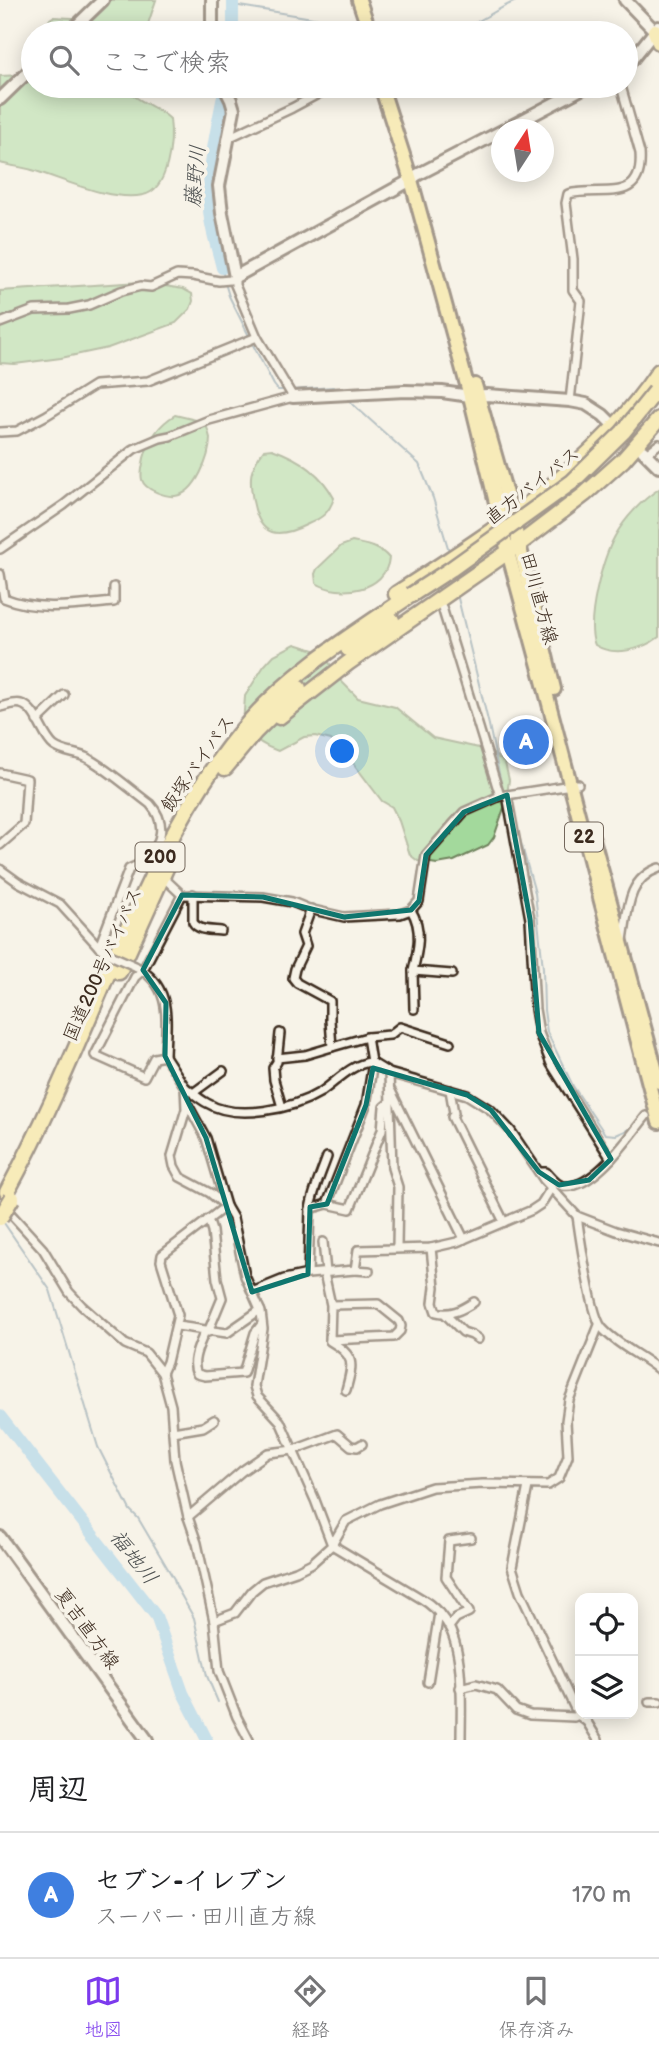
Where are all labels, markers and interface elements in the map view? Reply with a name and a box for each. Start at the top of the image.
search box [21,21,638,98]
icon: search [45,41,83,79]
text: ここで検索 [101,48,231,79]
north arrow [491,119,554,182]
water label: 藤野川 [180,144,211,209]
street label: 直方バイパス [481,442,585,530]
street label: 田川直方線 [515,550,562,647]
street label: 飯塚バイパス [156,711,240,817]
pin: A [503,716,549,768]
your location [325,734,359,768]
road number: 22 [565,822,603,852]
road number: 200 [136,842,184,872]
street label: 国道200号バイパス [59,884,148,1045]
water label: 福地川 [104,1525,163,1590]
street label: 夏吉直方線 [50,1584,124,1674]
map controls [575,1593,638,1719]
button: locate [575,1593,638,1656]
button: layers [575,1656,638,1719]
text: 周辺 [28,1772,88,1808]
text: セブン-イレブン [95,1866,288,1897]
text: A [44,1881,58,1909]
text: 170 m [572,1881,631,1909]
text: スーパー · 田川直方線 [95,1903,316,1931]
tab: 地図 [84,1972,123,2042]
tab: 経路 [291,1972,330,2042]
tab: 保存済み [498,1972,575,2042]

